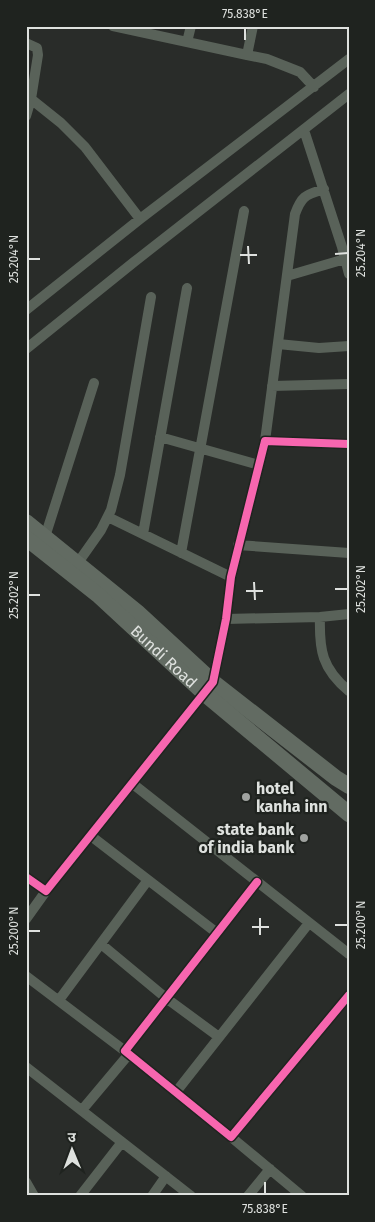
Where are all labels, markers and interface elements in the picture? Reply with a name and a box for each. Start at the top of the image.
text: 75.838°E [222,7,268,21]
text: 25.204°N [354,229,368,277]
text: 25.204°N [7,235,21,283]
text: 25.202°N [354,565,368,613]
text: 25.202°N [7,571,21,619]
street label: Bundi Road [127,621,201,692]
place label: hotel kanha inn [256,779,327,816]
marker: hotel kanha inn [240,791,252,803]
place label: state bank of india bank [199,820,294,857]
marker: state bank of india bank [298,832,310,844]
text: 25.200°N [354,901,368,949]
text: 25.200°N [7,907,21,955]
north arrow [48,1124,98,1174]
text: उ [68,1129,77,1146]
text: 75.838°E [242,1202,288,1216]

